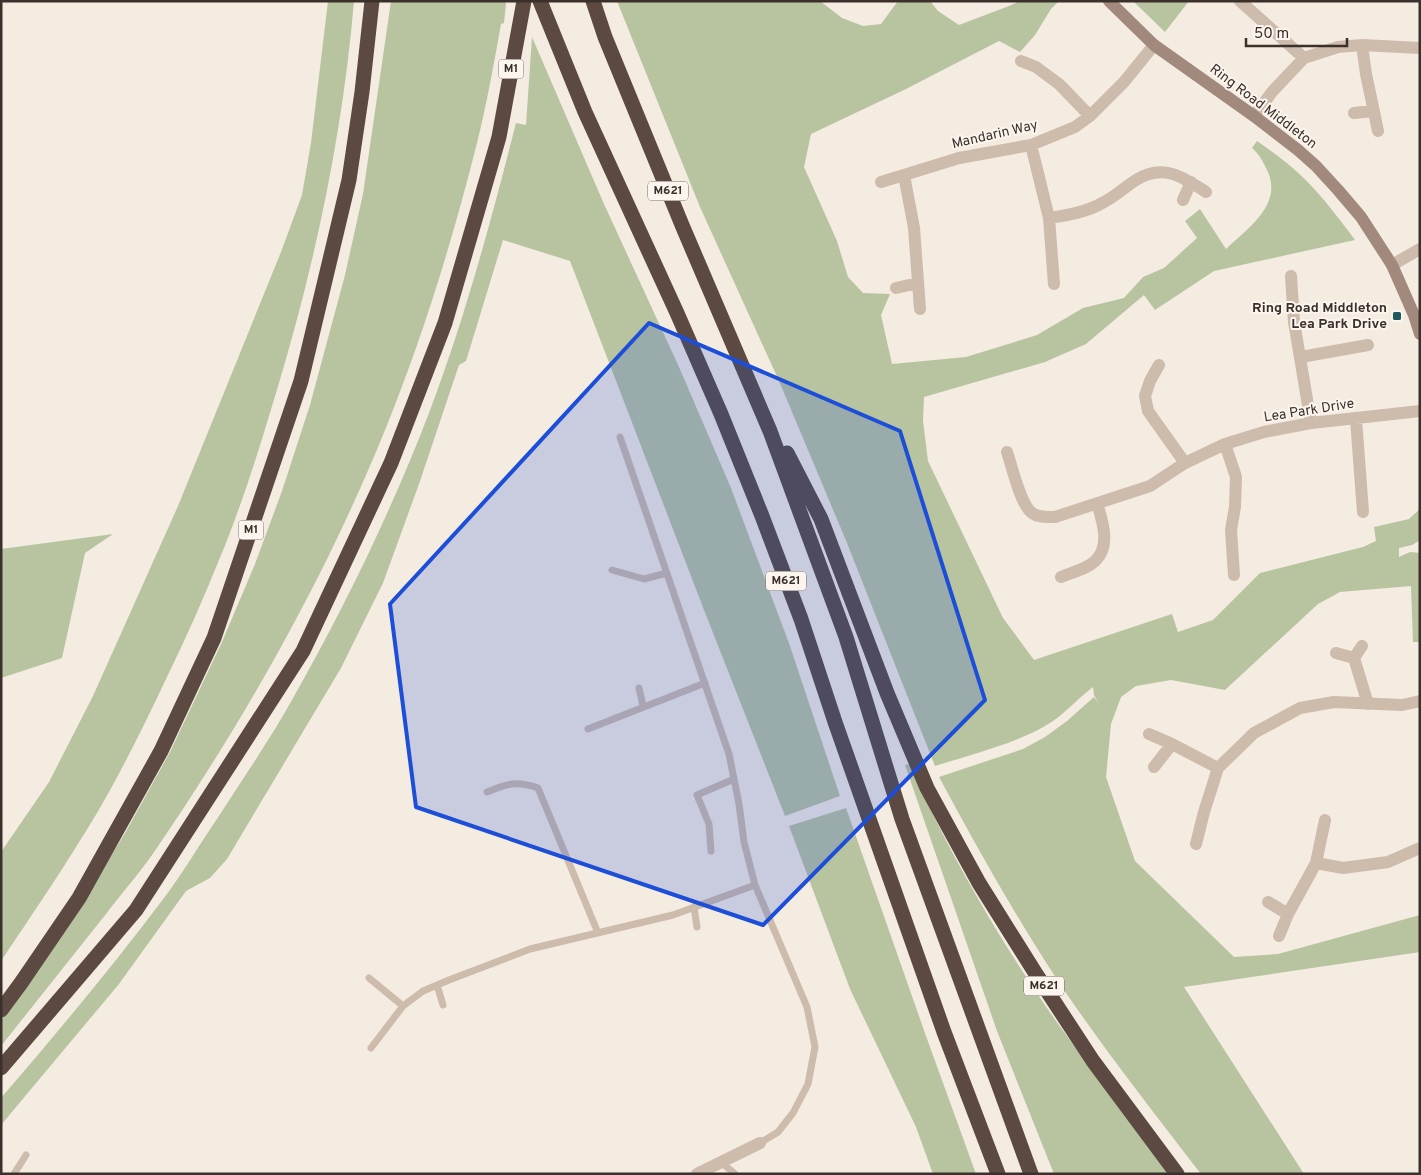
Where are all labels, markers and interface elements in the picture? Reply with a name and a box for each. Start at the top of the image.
scale bar [1246,15,1347,47]
text: 50 m [1254,25,1289,44]
road number: M1 [498,60,524,78]
street label: Ring Road Middleton [1206,61,1320,153]
street label: Mandarin Way [950,117,1040,153]
road number: M621 [648,182,688,200]
place label: Ring Road Middleton Lea Park Drive [1252,300,1387,333]
marker: Ring Road Middleton Lea Park Drive [1391,310,1403,322]
street label: Lea Park Drive [1263,395,1355,427]
road number: M1 [238,520,264,540]
road number: M621 [766,572,806,590]
road number: M621 [1024,976,1064,996]

